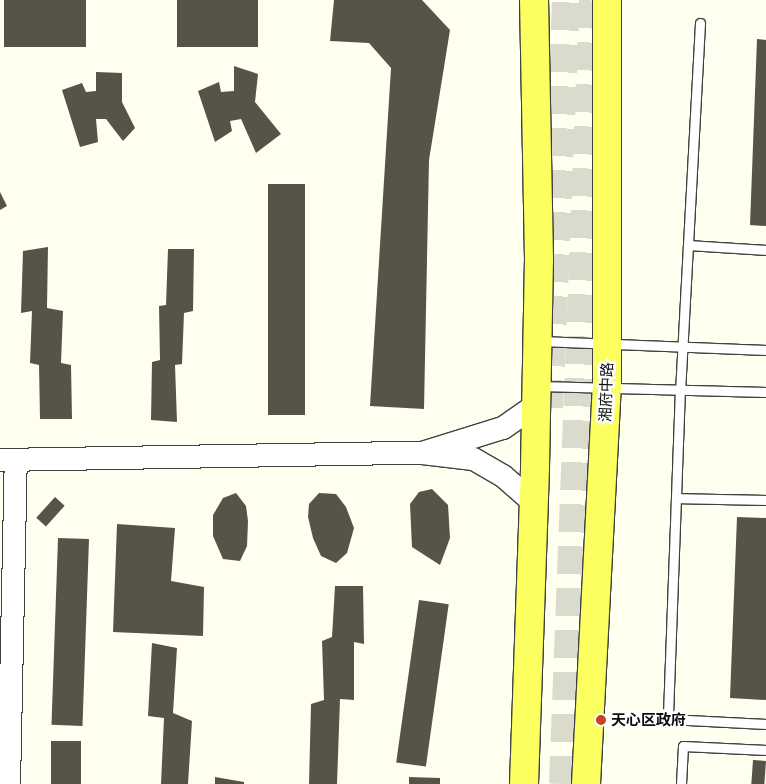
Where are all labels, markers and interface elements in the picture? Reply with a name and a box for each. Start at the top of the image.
street label: 湘府中路 [596,362,616,422]
place label: 天心区政府 [611,711,686,729]
marker: 天心区政府 [595,714,607,726]

